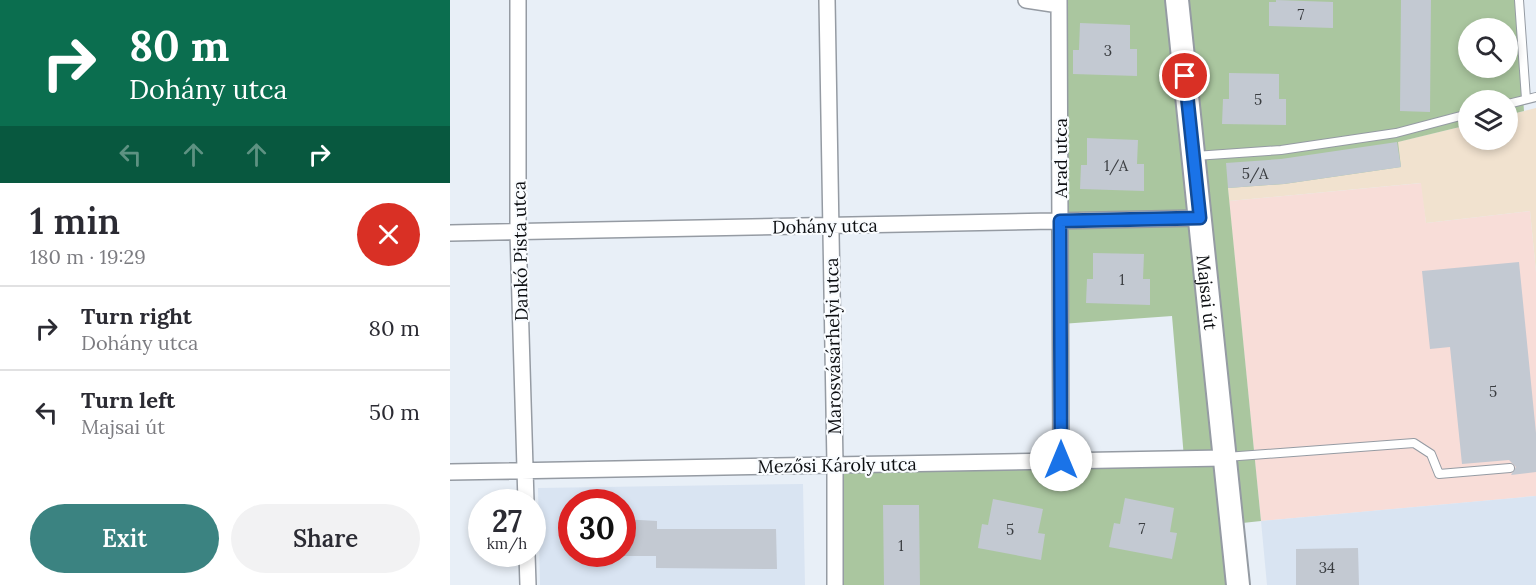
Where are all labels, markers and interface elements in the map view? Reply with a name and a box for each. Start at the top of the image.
house number: 7 [1298,5,1305,24]
map controls [1458,18,1518,150]
button: search [1458,18,1518,78]
text: 80 m [129,19,229,73]
icon: right [30,24,108,102]
house number: 3 [1104,41,1112,60]
pin [1159,50,1210,101]
icon: arrive [1168,59,1201,92]
text: Dohány utca [129,72,287,106]
house number: 5 [1254,90,1262,109]
button: layers [1458,90,1518,150]
street label: Arad utca [1049,118,1072,199]
icon: left [114,138,147,171]
icon: ahead [177,138,210,171]
icon: ahead [240,138,273,171]
icon: right [303,138,336,171]
house number: 1/A [1104,156,1129,176]
house number: 5/A [1242,164,1269,184]
street label: Dankó Pista utca [507,181,533,321]
text: 1 min [30,198,120,244]
button: close [357,203,420,266]
street label: Dohány utca [772,214,878,238]
text: 180 m · 19:29 [30,244,146,269]
street label: Majsai út [1192,254,1223,331]
street label: Marosvásárhelyi utca [820,257,846,435]
house number: 1 [1119,270,1125,289]
text: Turn right [81,302,192,330]
icon: right [30,312,63,345]
text: 80 m [369,314,420,342]
text: Dohány utca [81,330,198,355]
house number: 5 [1489,382,1497,401]
text: Turn left [81,386,175,414]
icon: left [30,396,63,429]
text: 50 m [369,398,420,426]
text: Majsai út [81,414,165,439]
position arrow [1029,428,1093,492]
street label: Mezősi Károly utca [757,452,917,478]
speed limit sign: 30 [558,489,636,567]
text: 27 [492,502,522,540]
button: Exit [30,504,219,573]
button: Share [231,504,420,573]
house number: 7 [1139,519,1146,538]
house number: 5 [1006,520,1014,539]
text: km/h [487,534,527,553]
house number: 1 [898,536,904,555]
house number: 34 [1319,558,1335,577]

